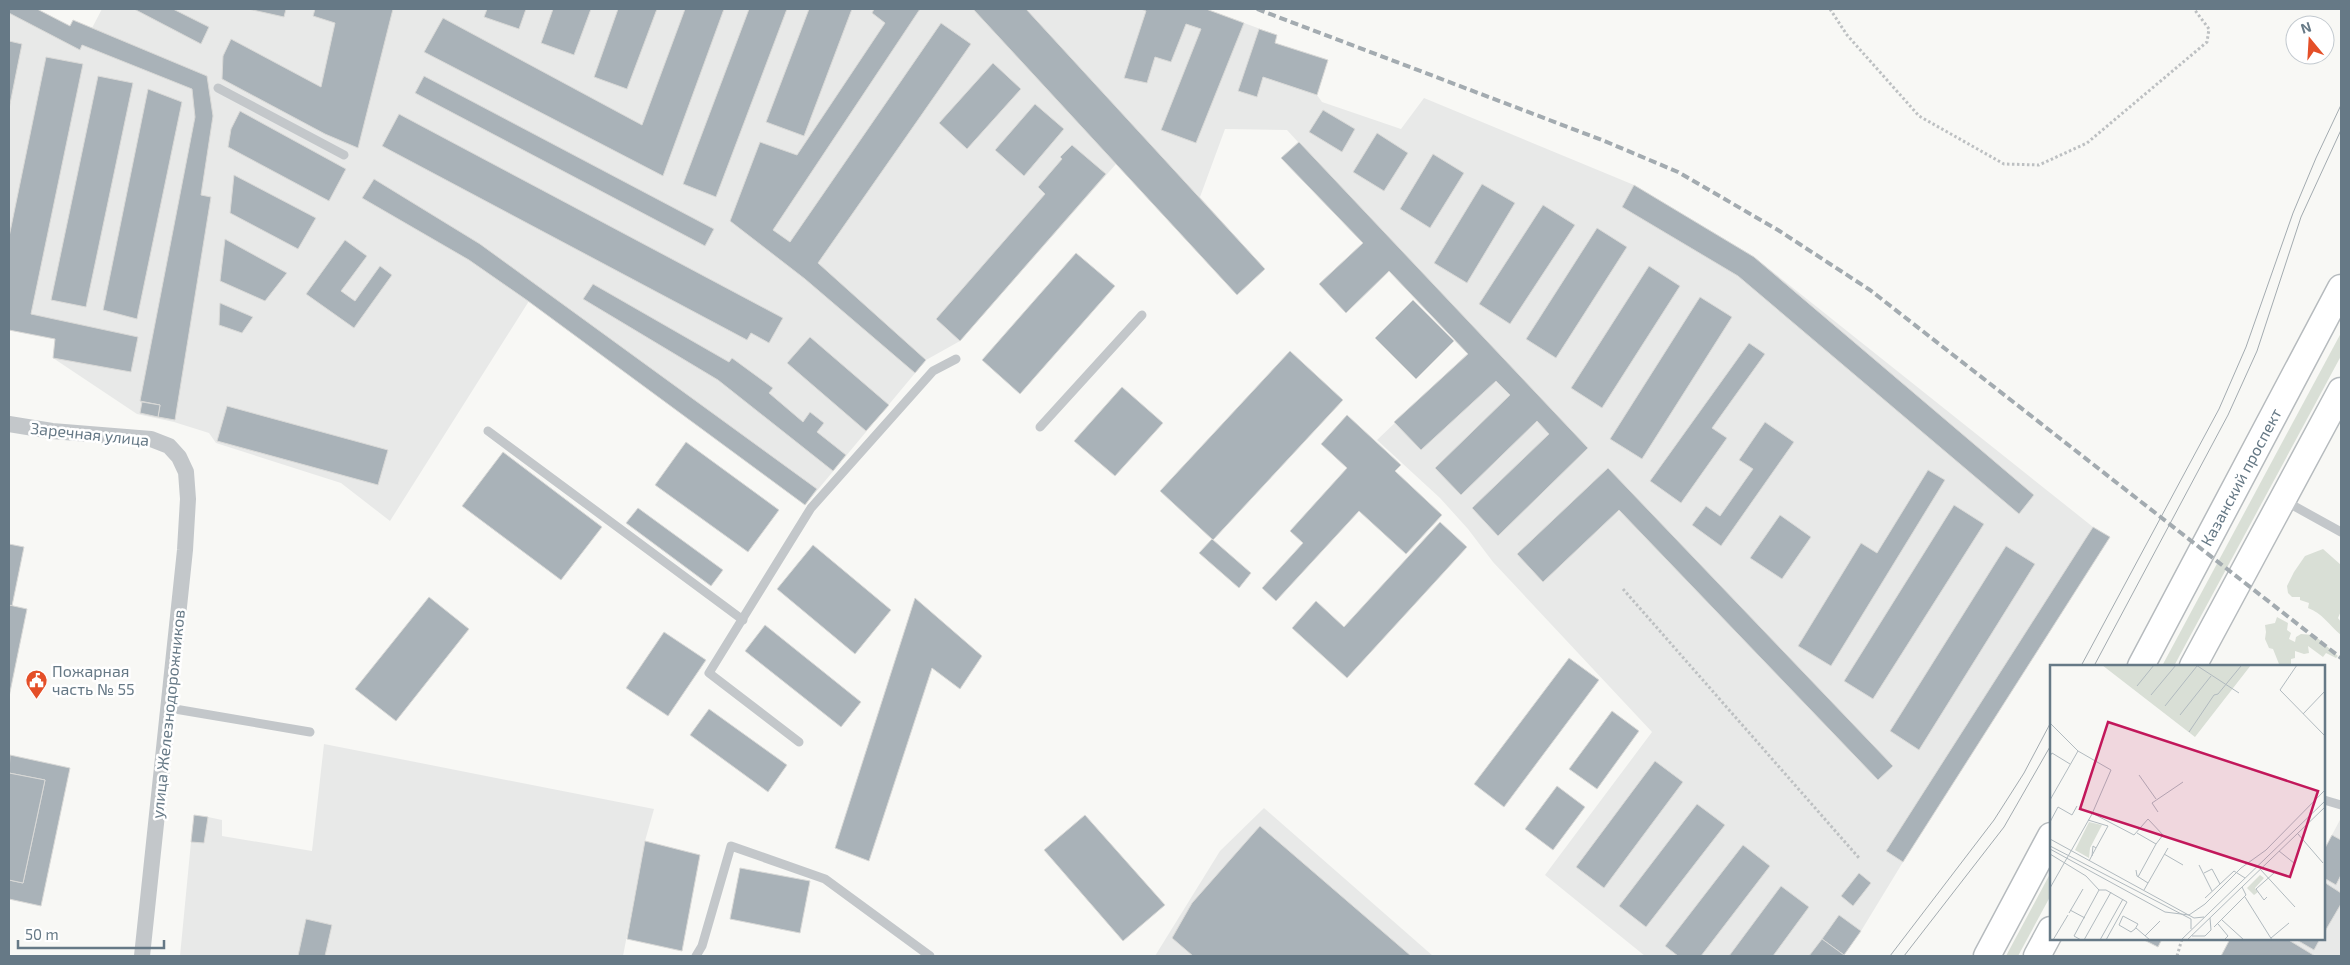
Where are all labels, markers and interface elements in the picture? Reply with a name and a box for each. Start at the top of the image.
north arrow [2285,15,2335,65]
text: N [2298,18,2313,37]
street label: Казанский проспект [2196,405,2285,549]
street label: Заречная улица [30,418,150,450]
street label: улица Железнодорожников [147,609,189,819]
place label: Пожарная часть № 55 [52,661,135,698]
inset map [2050,665,2325,940]
public building icon: Пожарная часть № 55 [24,668,48,699]
scale bar [18,918,164,950]
text: 50 m [25,925,59,943]

